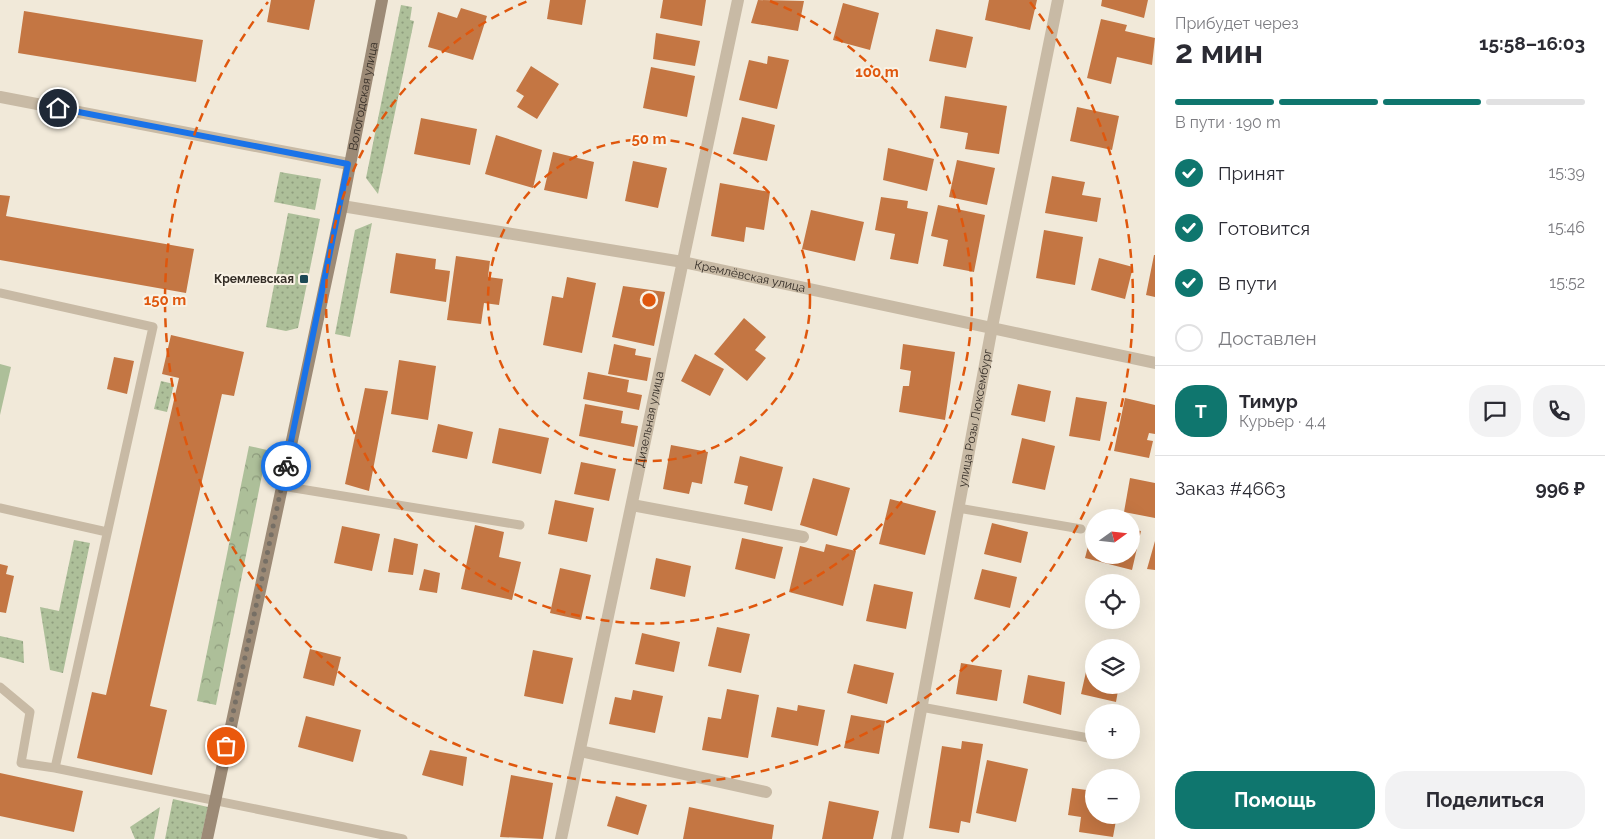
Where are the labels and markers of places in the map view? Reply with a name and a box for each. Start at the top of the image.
pin [37,87,79,129]
place label: Кремлевская [214,272,294,286]
marker: Кремлевская [298,273,310,285]
centre of rings [640,291,658,309]
pin [205,725,247,767]

